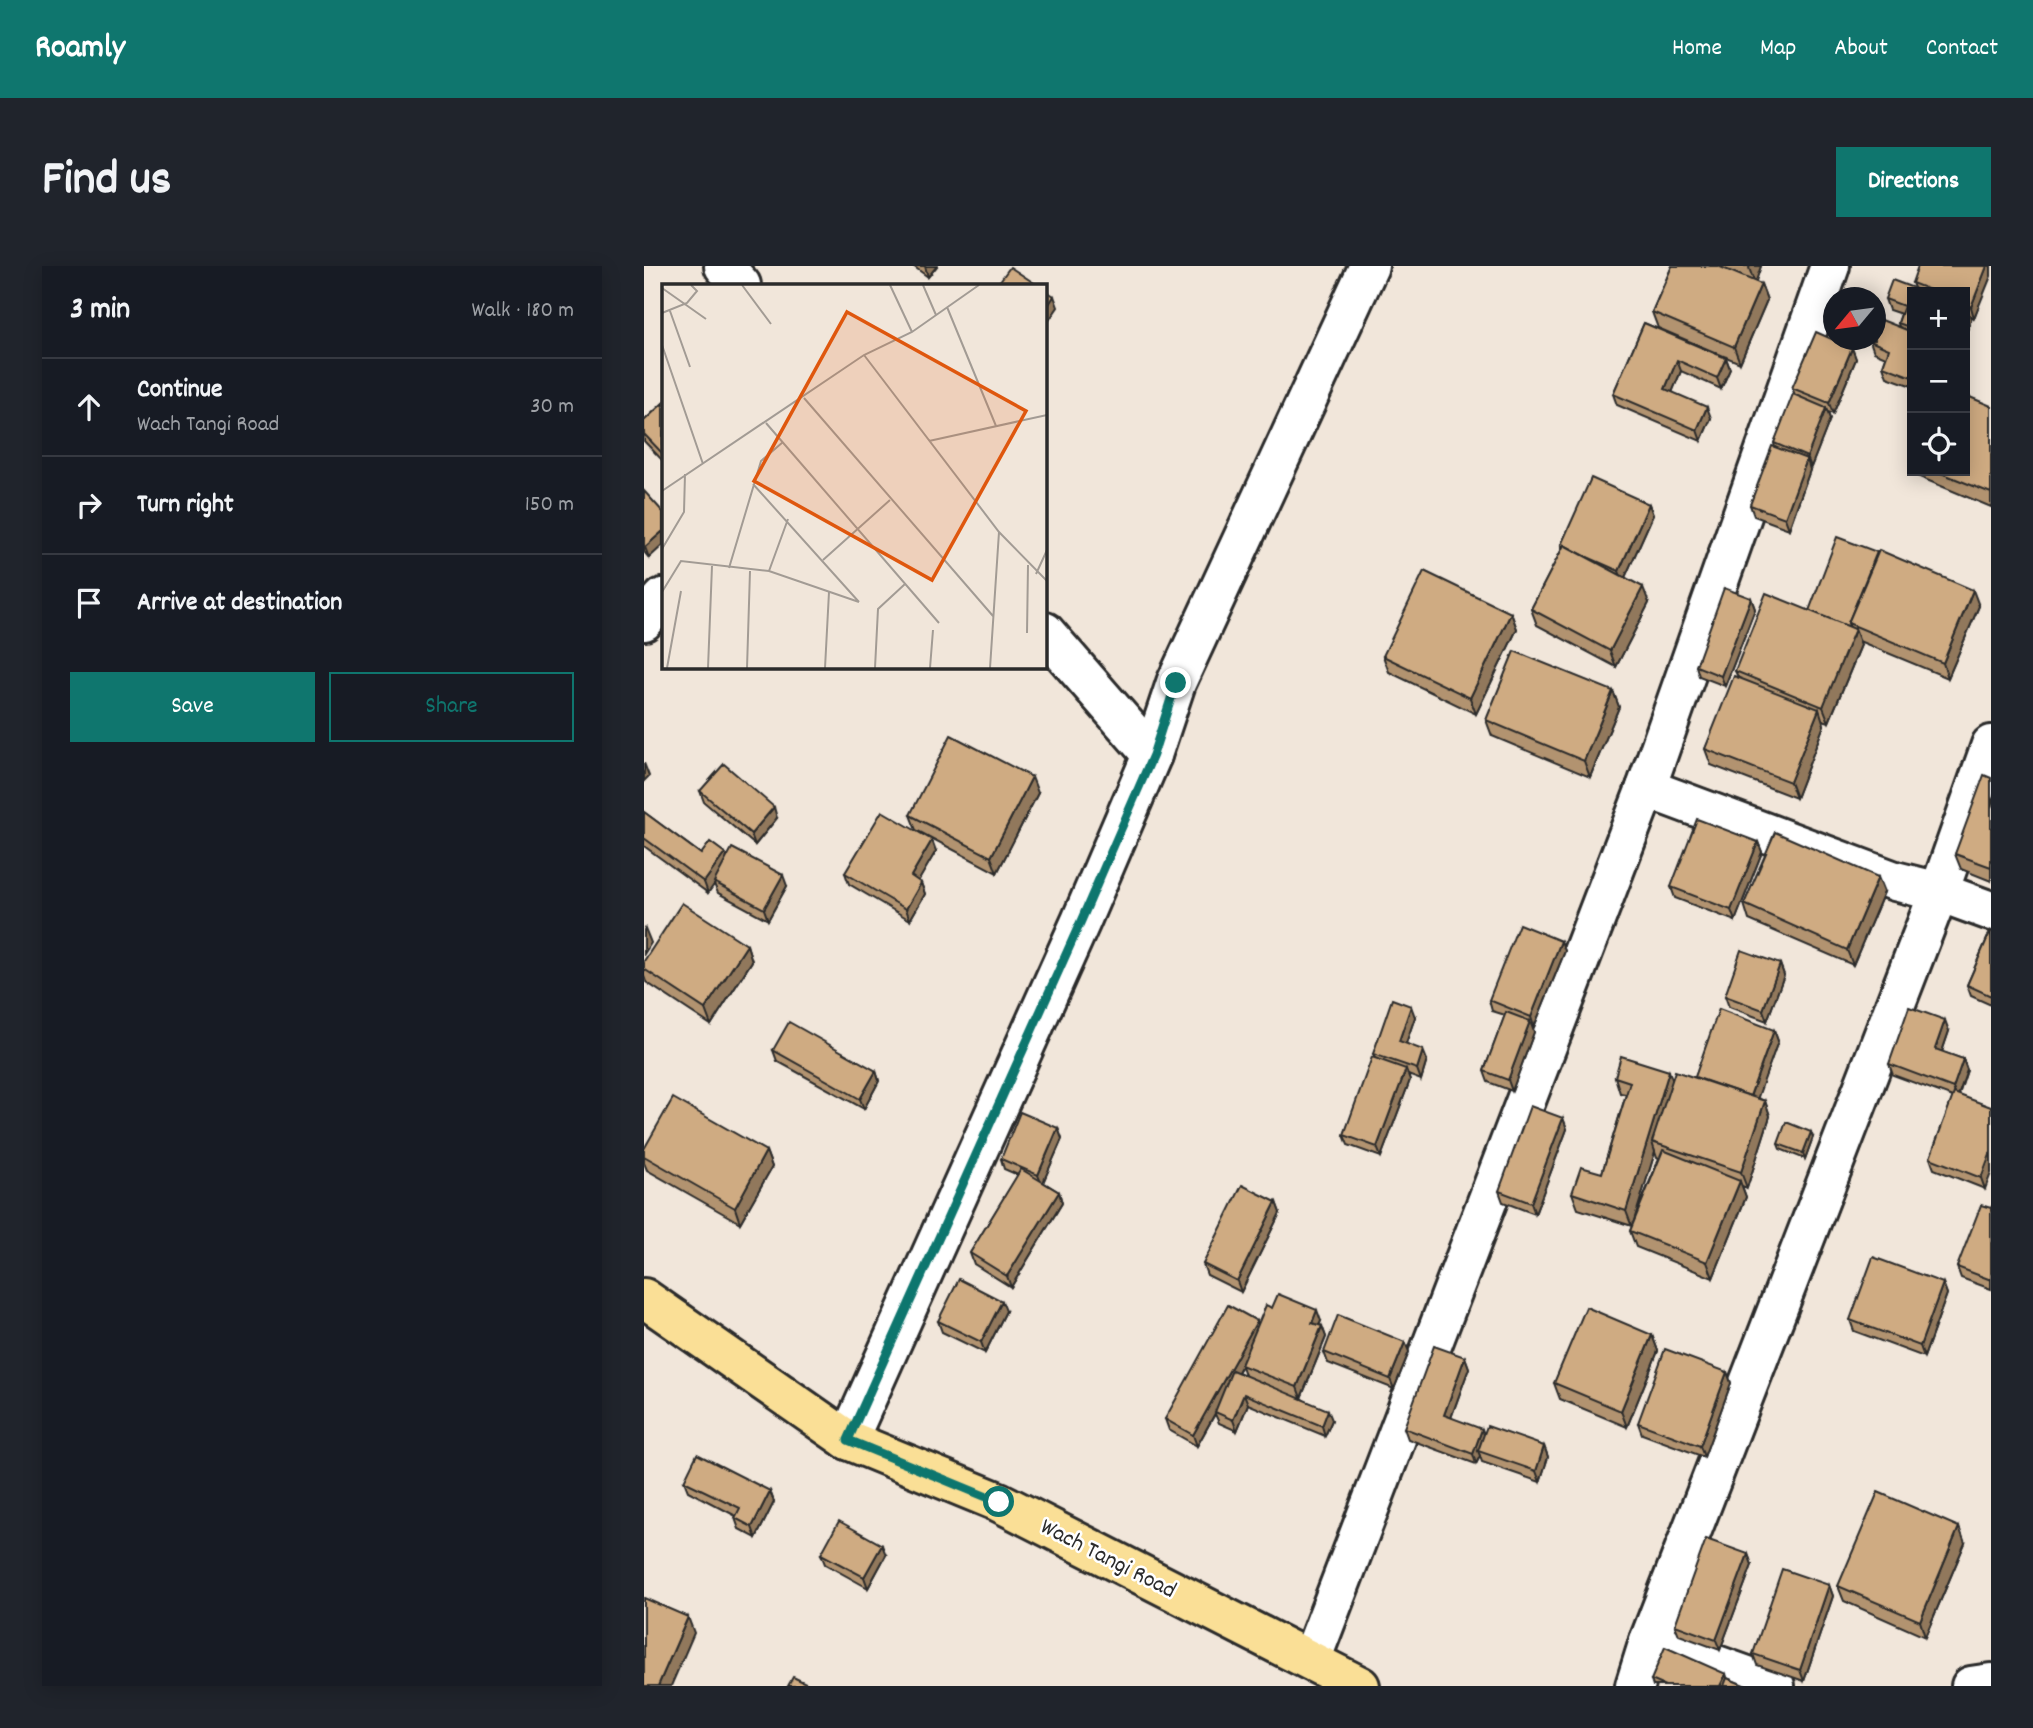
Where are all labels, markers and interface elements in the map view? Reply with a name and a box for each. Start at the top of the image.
text: Roamly [35,26,125,73]
text: Home [1672,32,1722,66]
text: Map [1760,32,1796,66]
text: About [1834,32,1888,66]
text: Contact [1926,32,1998,66]
text: Find us [42,147,171,217]
button: Directions [1836,147,1991,217]
inset map [662,284,1046,668]
north arrow [1823,287,1886,350]
map controls [1907,287,1970,476]
button: + [1907,287,1970,350]
text: 3 min [70,290,130,333]
text: Walk · 180 m [471,295,574,328]
button: − [1907,350,1970,413]
text: Continue [137,372,222,409]
icon: ahead [70,388,108,426]
text: 30 m [530,391,574,424]
text: Wach Tangi Road [137,409,279,442]
button: locate [1907,413,1970,476]
icon: right [70,486,108,524]
text: Turn right [137,487,234,524]
text: 150 m [525,489,574,522]
icon: arrive [70,584,108,622]
text: Arrive at destination [137,585,342,622]
route end [1160,667,1191,698]
button: Save [70,672,315,742]
button: Share [329,672,574,742]
route start [983,1486,1014,1517]
street label: Wach Tangi Road [1034,1511,1181,1609]

